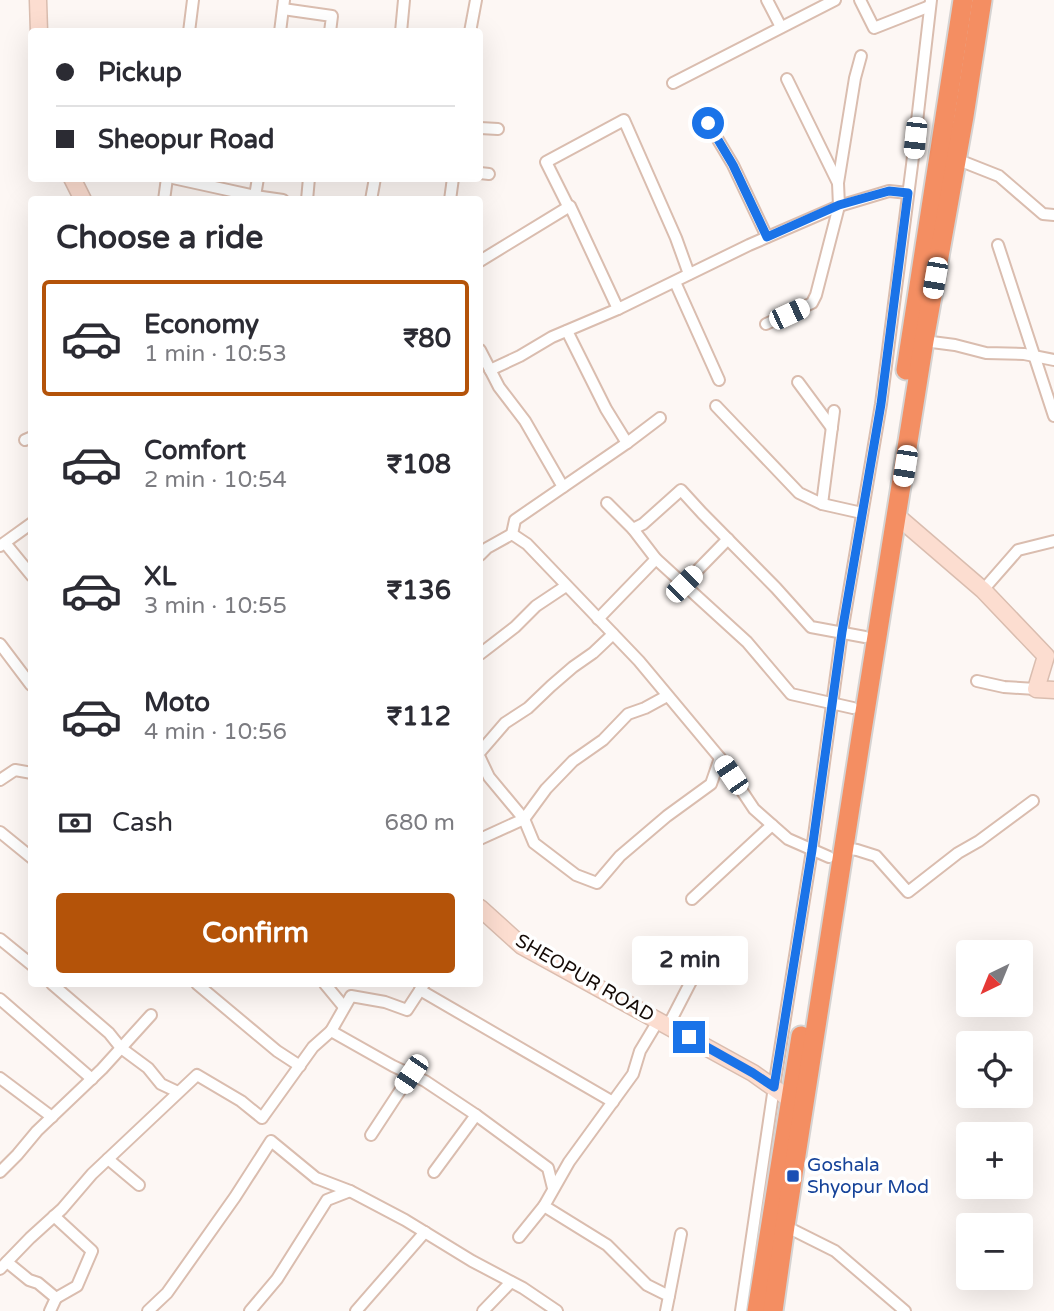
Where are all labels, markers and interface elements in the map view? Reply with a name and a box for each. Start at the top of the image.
text: Pickup [98,57,182,88]
route start [692,107,724,139]
car [903,116,928,160]
text: Sheopur Road [98,124,274,155]
text: Choose a ride [56,219,263,257]
car [922,255,949,301]
car [766,296,813,332]
icon: car [60,307,123,370]
text: Economy [144,309,259,340]
text: ₹80 [403,323,451,354]
text: 1 min · 10:53 [144,340,287,368]
icon: car [60,433,123,496]
text: Comfort [144,435,246,466]
car [892,444,919,488]
text: ₹108 [387,449,451,480]
text: 2 min · 10:54 [144,466,287,494]
icon: car [60,559,123,622]
text: XL [144,561,176,592]
car [662,562,707,606]
text: ₹136 [387,575,451,606]
text: 3 min · 10:55 [144,592,287,620]
icon: car [60,685,123,748]
text: Moto [144,687,210,718]
text: ₹112 [387,701,451,732]
text: 4 min · 10:56 [144,718,287,746]
car [711,752,752,798]
icon: cash [56,804,94,842]
text: Cash [112,807,173,838]
text: 680 m [385,809,455,837]
button: Confirm [56,893,455,973]
street label: SHEOPUR ROAD [512,929,658,1027]
callout: 2 min [631,936,747,984]
north arrow [956,940,1032,1017]
map controls [956,940,1033,1290]
text: 2 min [659,946,721,974]
route end [673,1021,705,1053]
button: locate [956,1031,1033,1108]
car [391,1051,432,1097]
button: + [956,1122,1033,1199]
place label: Goshala Shyopur Mod [807,1154,929,1198]
marker: Goshala Shyopur Mod [785,1168,801,1184]
button: − [956,1213,1033,1290]

